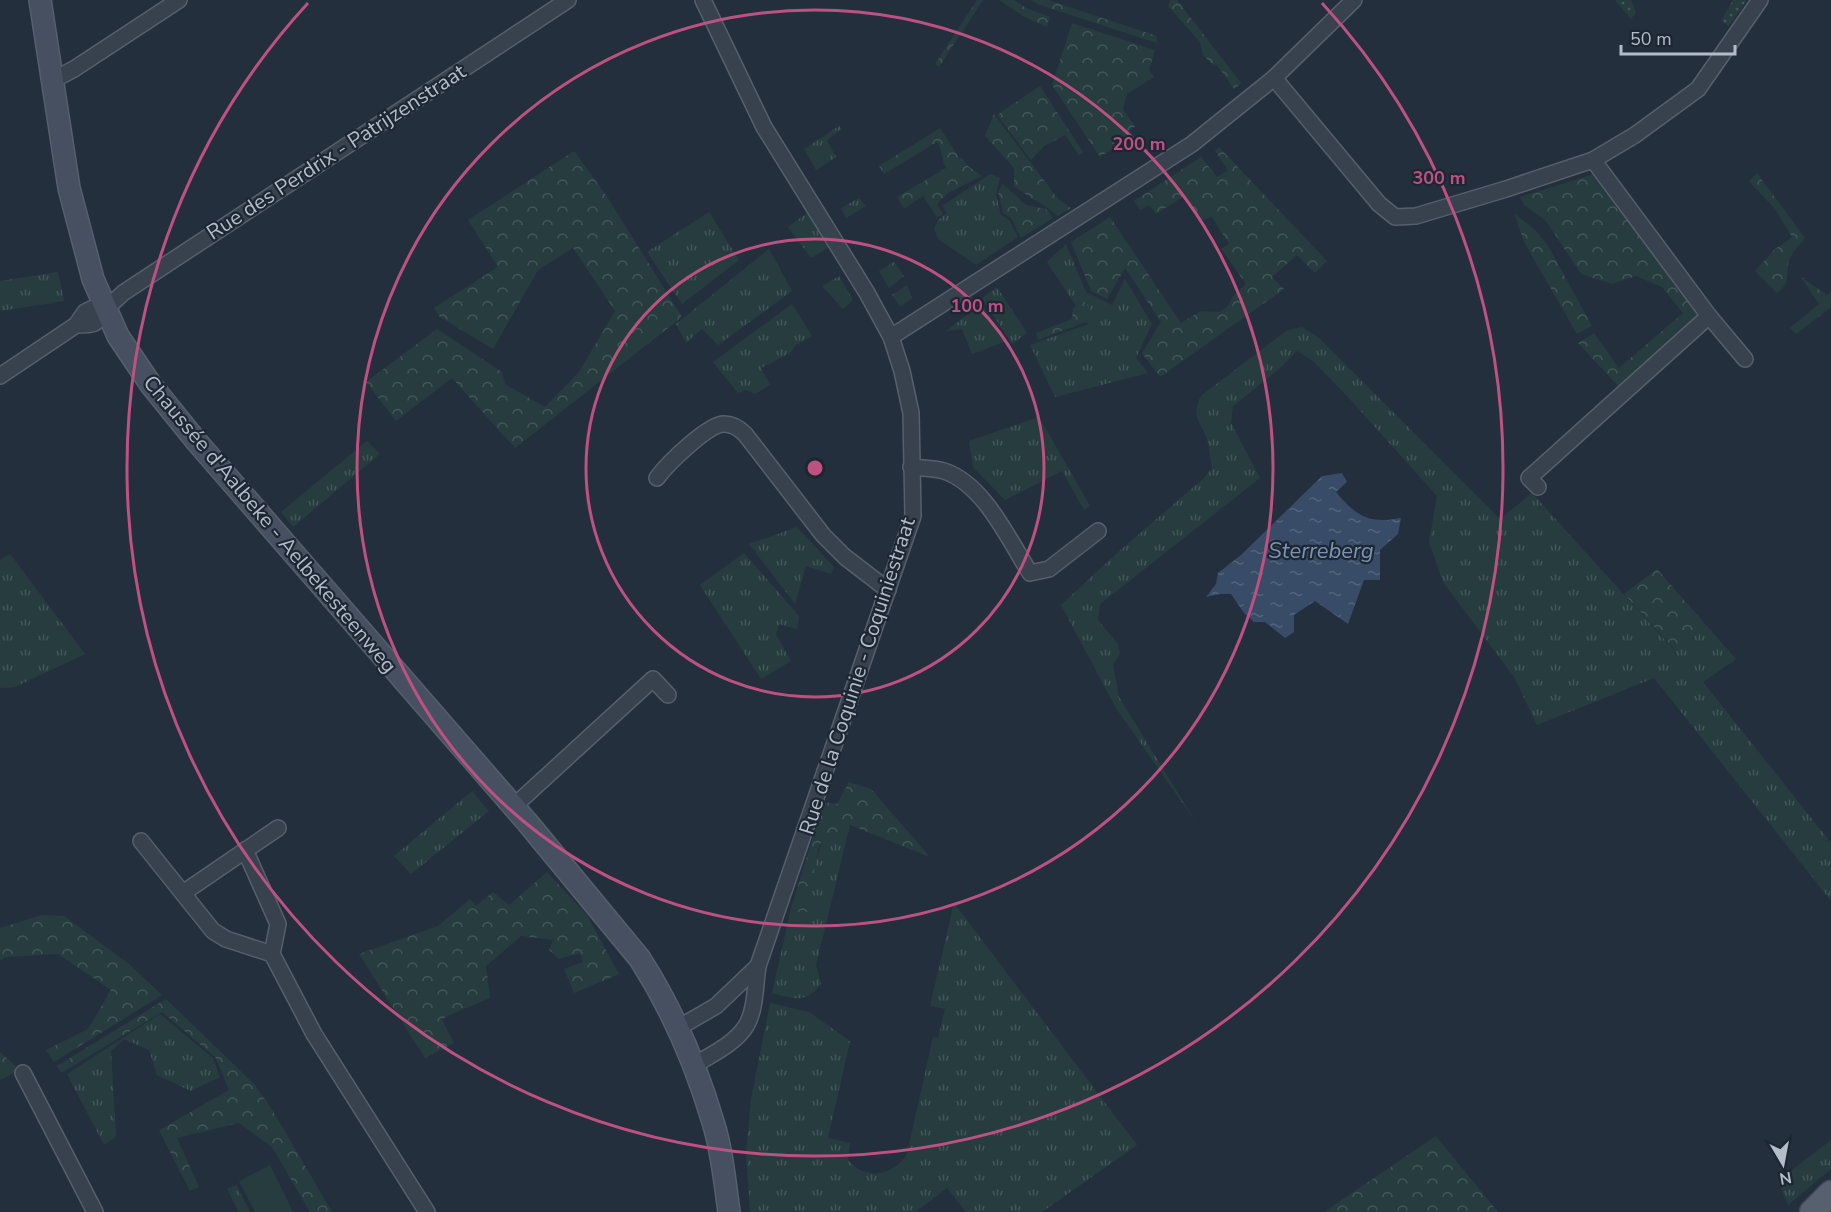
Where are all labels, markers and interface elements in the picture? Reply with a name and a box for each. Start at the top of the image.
scale bar [1621,18,1735,56]
text: 50 m [1630,27,1672,51]
street label: Rue des Perdrix - Patrijzenstraat [201,57,471,246]
text: 200 m [1112,132,1166,156]
text: 300 m [1412,166,1466,190]
text: 100 m [950,294,1004,318]
street label: Chaussée d'Aalbeke - Aelbekesteenweg [137,369,403,679]
centre of rings [805,458,825,478]
street label: Rue de la Coquinie - Coquiniestraat [792,513,922,838]
water label: Sterreberg [1268,536,1374,566]
north arrow [1753,1134,1813,1194]
text: N [1778,1166,1793,1190]

